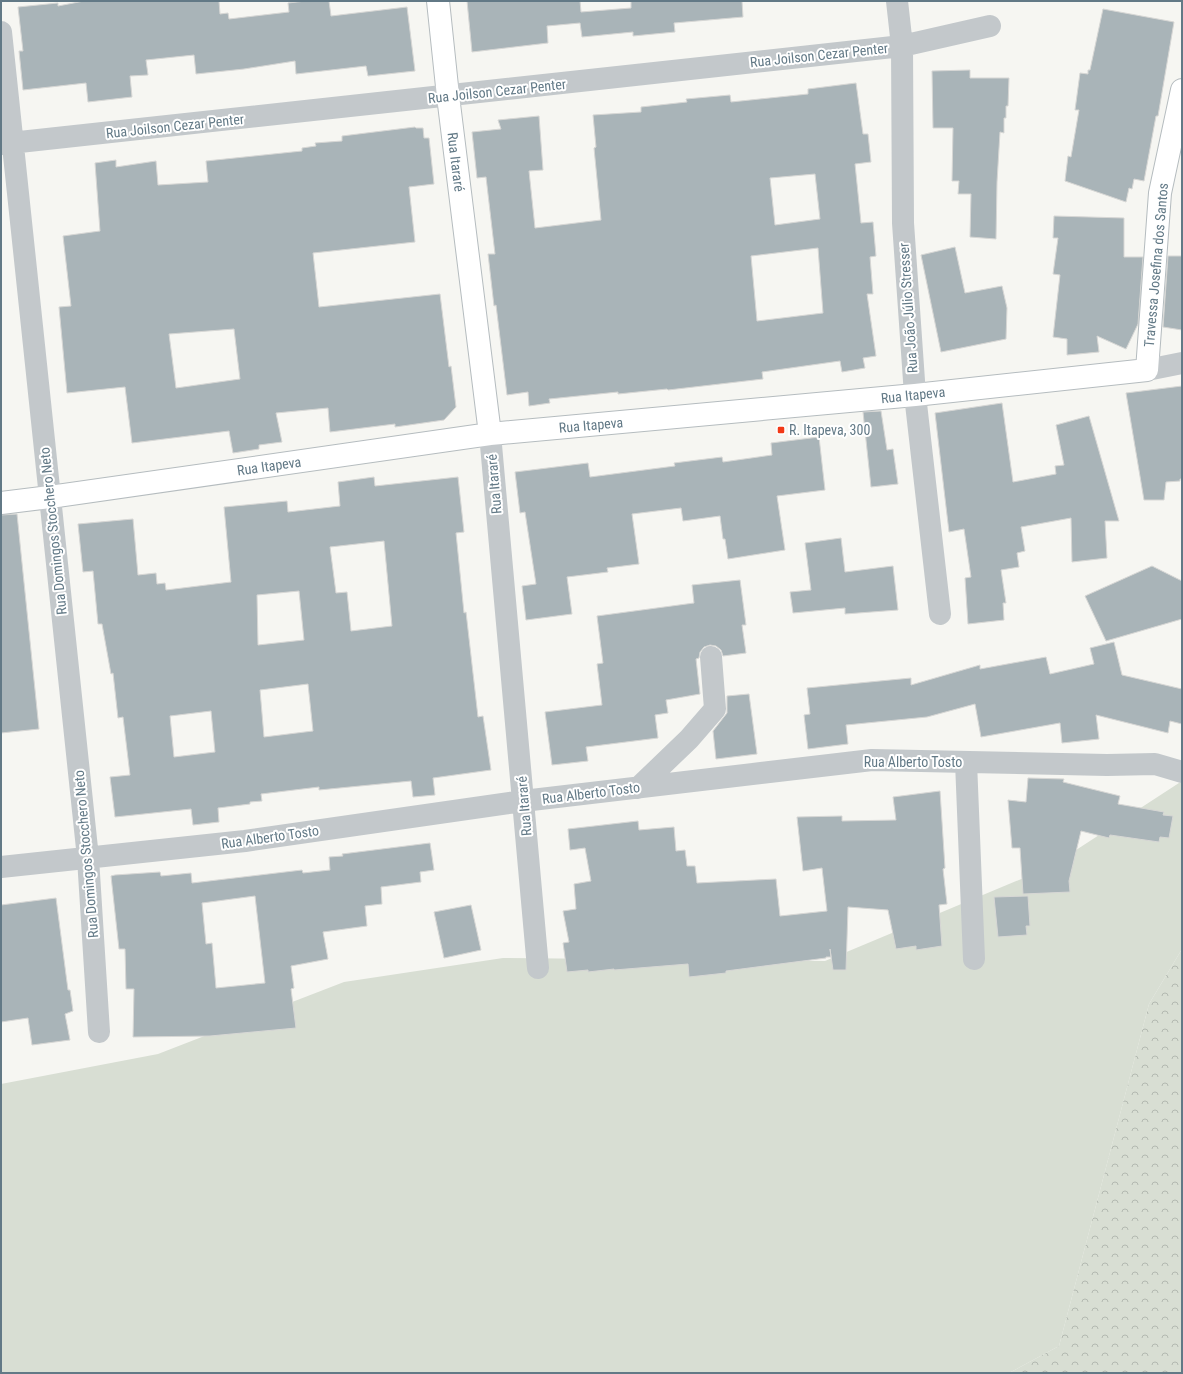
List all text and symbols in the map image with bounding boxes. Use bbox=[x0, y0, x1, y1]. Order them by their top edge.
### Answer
street label: Rua Joilson Cezar Penter bbox=[749, 40, 889, 70]
street label: Rua Joilson Cezar Penter bbox=[427, 76, 567, 106]
street label: Rua Joilson Cezar Penter bbox=[105, 111, 245, 141]
street label: Rua Itararé bbox=[444, 131, 468, 193]
street label: Travessa Josefina dos Santos bbox=[1141, 182, 1171, 348]
street label: Rua João Júlio Stresser bbox=[895, 242, 921, 374]
street label: Rua Itapeva bbox=[880, 384, 946, 406]
street label: Rua Itapeva bbox=[558, 414, 624, 436]
place label: R. Itapeva, 300 bbox=[789, 422, 870, 438]
marker: R. Itapeva, 300 bbox=[776, 425, 786, 435]
street label: Rua Domingos Stocchero Neto bbox=[36, 446, 70, 616]
street label: Rua Itararé bbox=[483, 453, 505, 515]
street label: Rua Itapeva bbox=[236, 454, 302, 478]
street label: Rua Alberto Tosto bbox=[864, 754, 962, 770]
street label: Rua Domingos Stocchero Neto bbox=[71, 769, 101, 939]
street label: Rua Itararé bbox=[513, 775, 535, 837]
street label: Rua Alberto Tosto bbox=[541, 779, 641, 807]
street label: Rua Alberto Tosto bbox=[220, 822, 320, 852]

